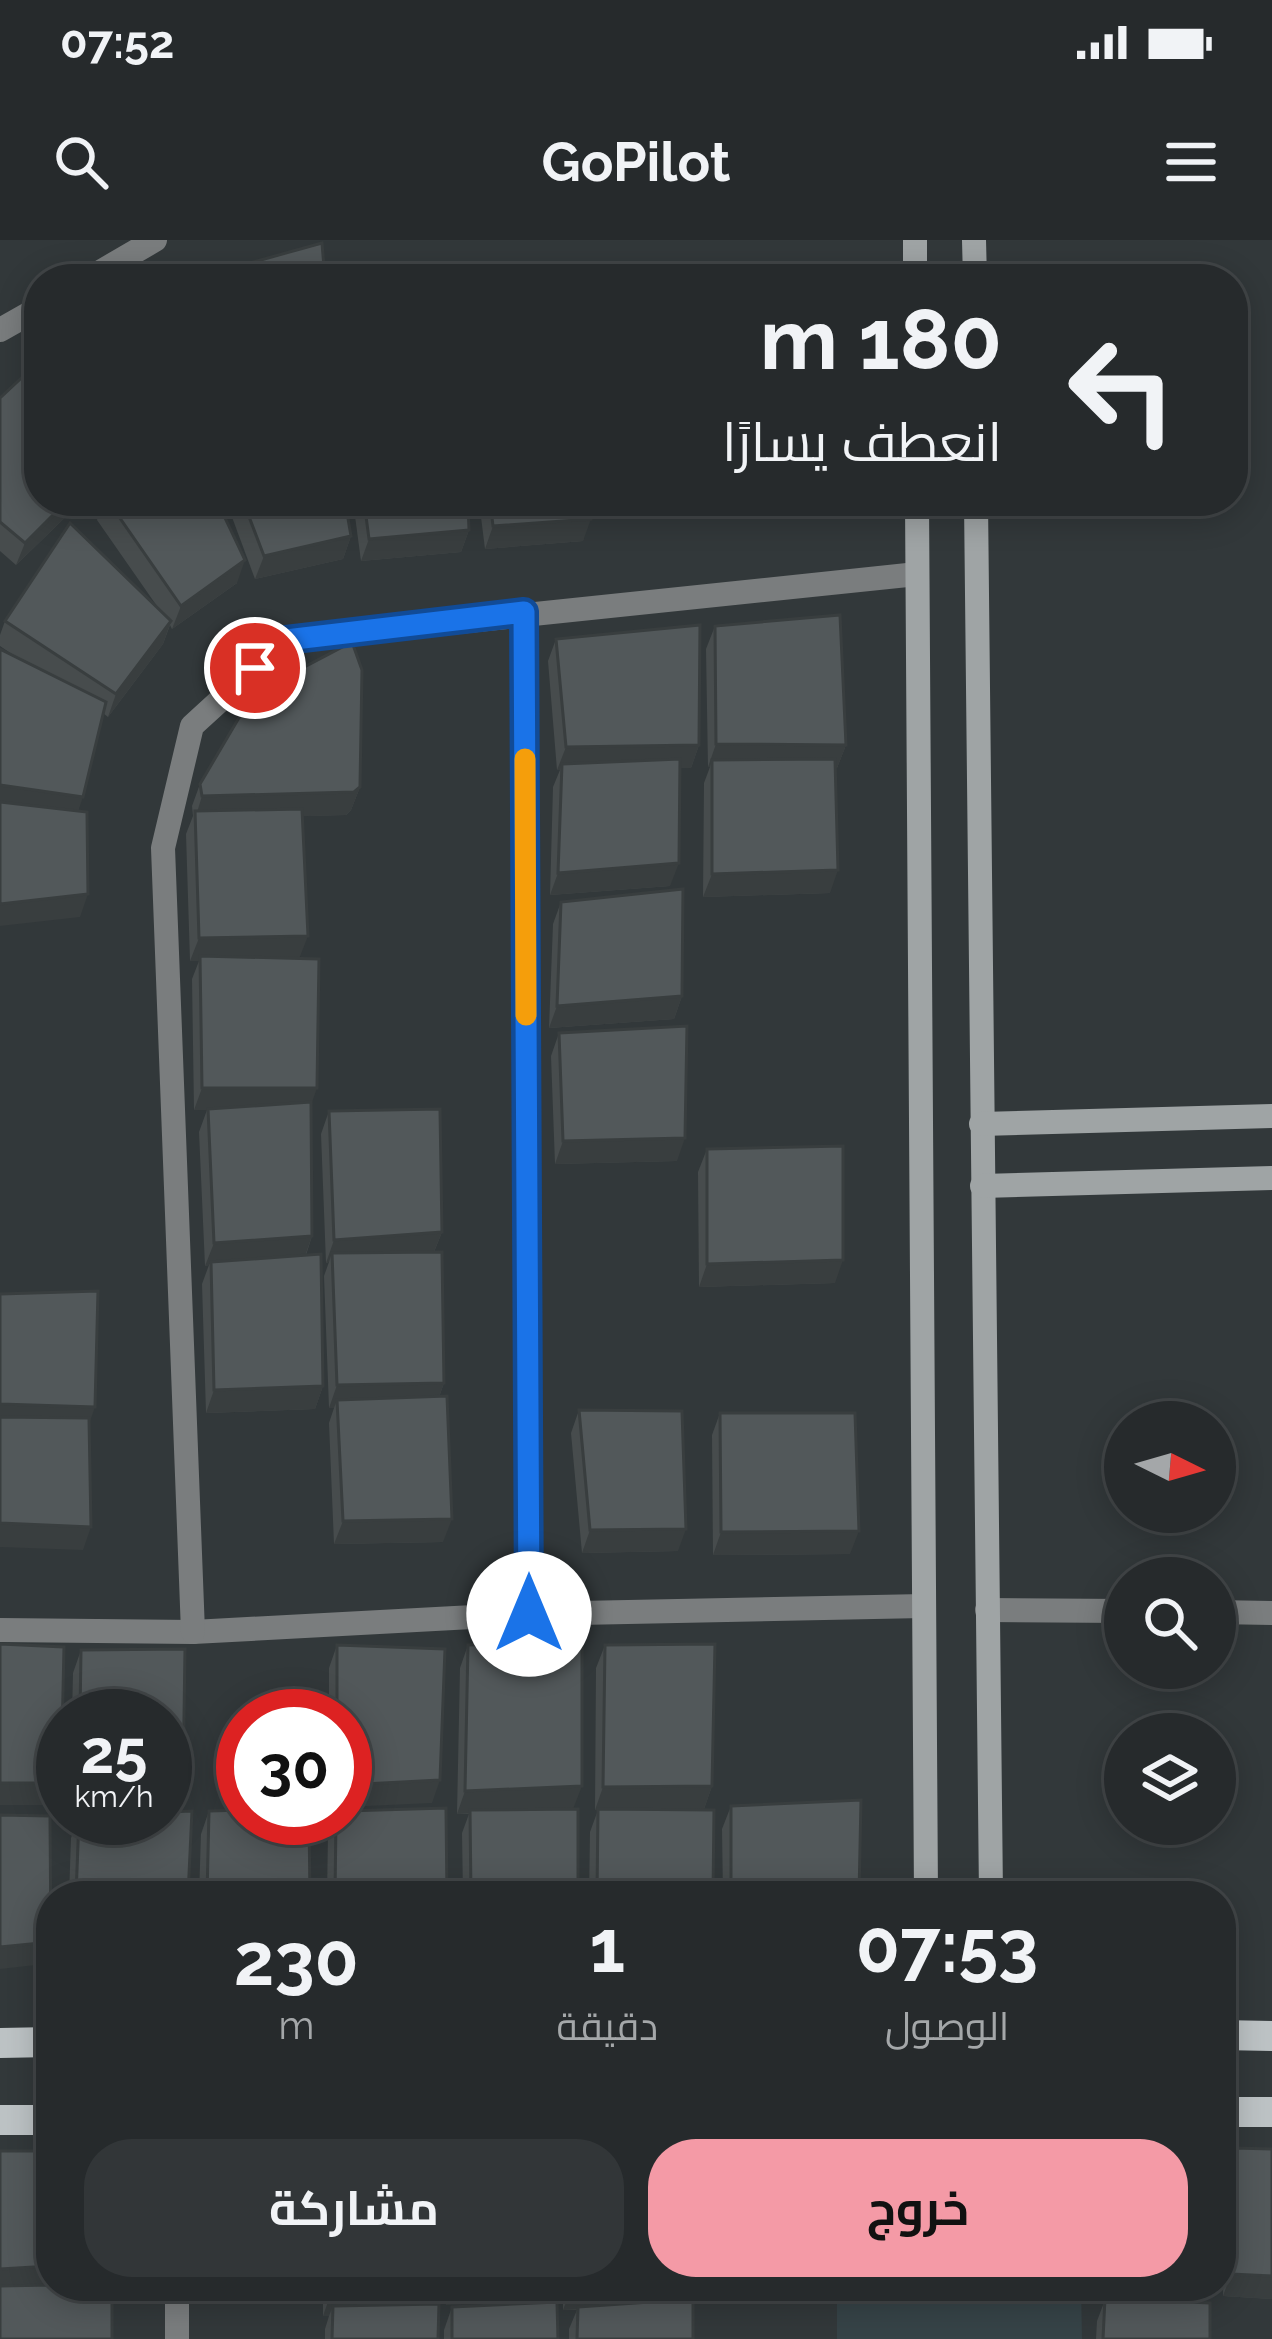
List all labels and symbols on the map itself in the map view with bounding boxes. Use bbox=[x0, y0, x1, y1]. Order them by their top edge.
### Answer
pin bbox=[204, 617, 306, 719]
north arrow bbox=[1104, 1401, 1236, 1533]
position arrow bbox=[466, 1551, 592, 1677]
speed limit sign: 30 bbox=[216, 1689, 372, 1845]

